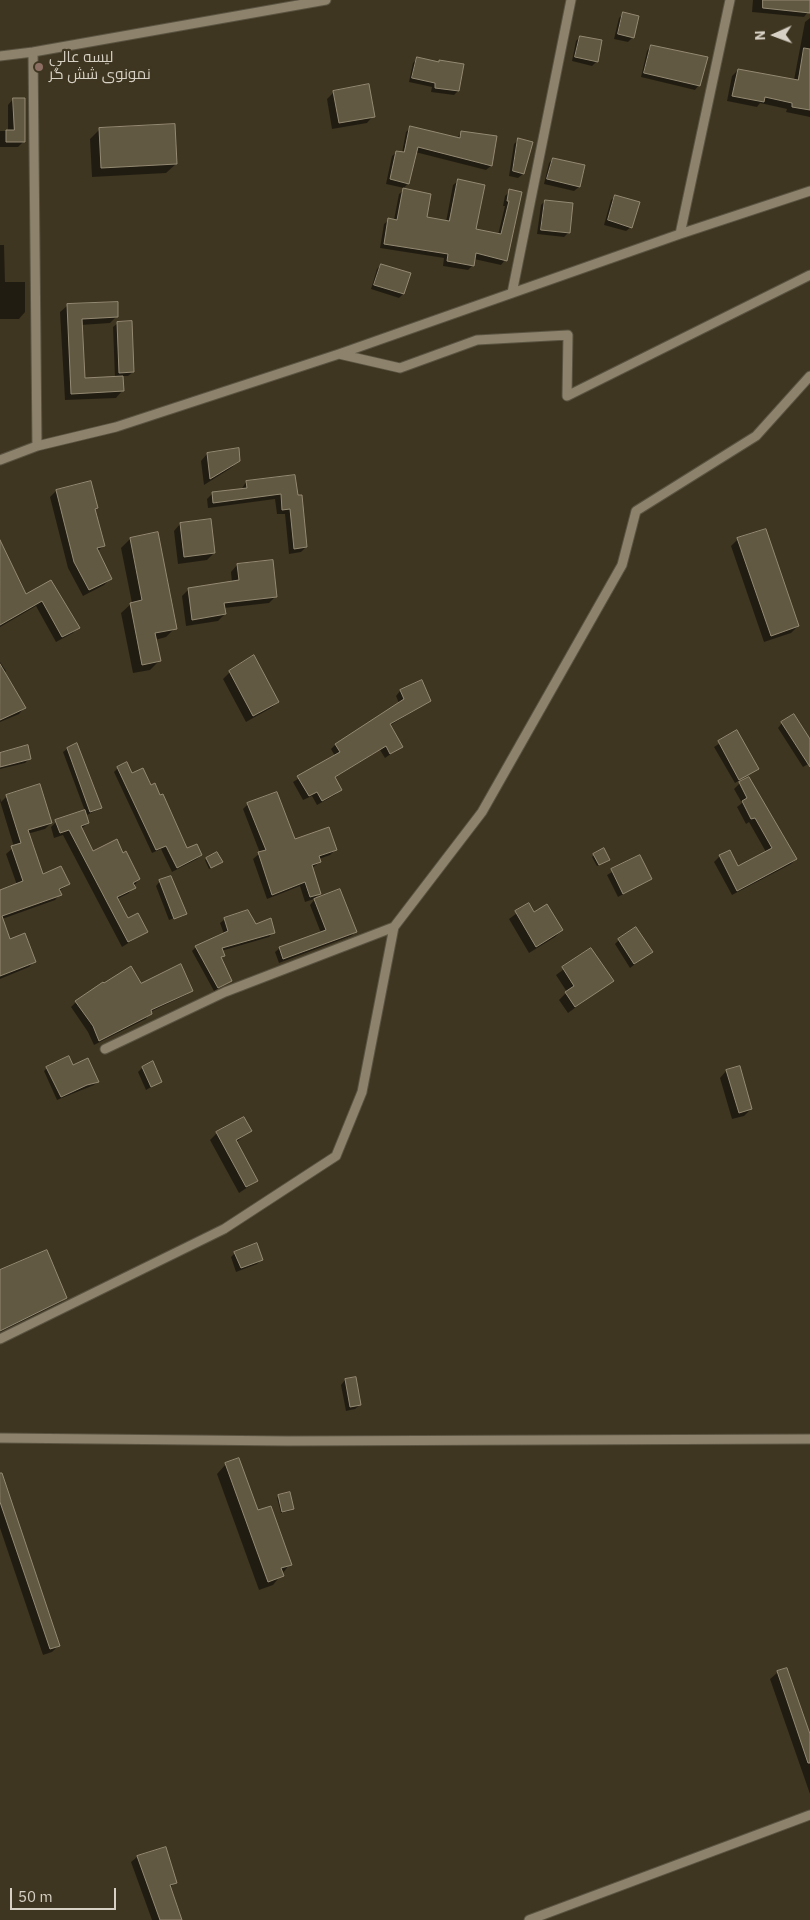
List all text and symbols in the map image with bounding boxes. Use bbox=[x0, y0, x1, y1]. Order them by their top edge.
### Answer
north arrow bbox=[750, 10, 800, 60]
text: N bbox=[751, 30, 769, 41]
place label: لیسه عالی نمونوی شش گر bbox=[49, 49, 151, 84]
marker: لیسه عالی نمونوی شش گر bbox=[33, 61, 45, 73]
scale bar bbox=[12, 1878, 119, 1910]
text: 50 m bbox=[18, 1887, 53, 1906]

